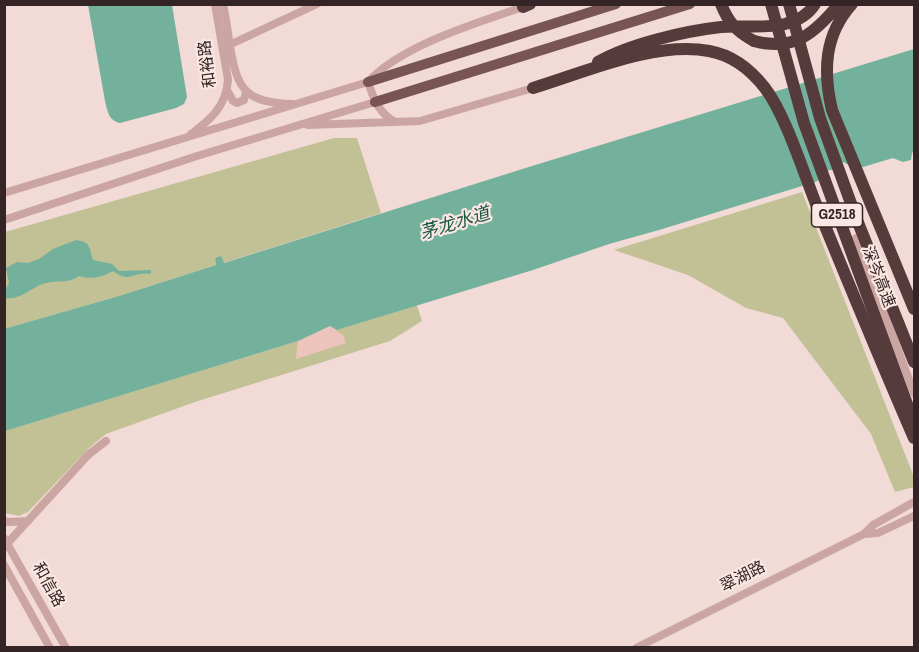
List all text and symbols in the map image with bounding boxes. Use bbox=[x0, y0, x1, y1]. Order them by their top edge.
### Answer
street label: 和裕路 bbox=[196, 39, 220, 89]
water label: 茅龙水道 bbox=[417, 203, 493, 245]
road number: G2518 bbox=[812, 203, 862, 227]
street label: 深岑高速 bbox=[858, 244, 898, 310]
street label: 翠湖路 bbox=[717, 558, 769, 596]
street label: 和信路 bbox=[28, 559, 68, 611]

